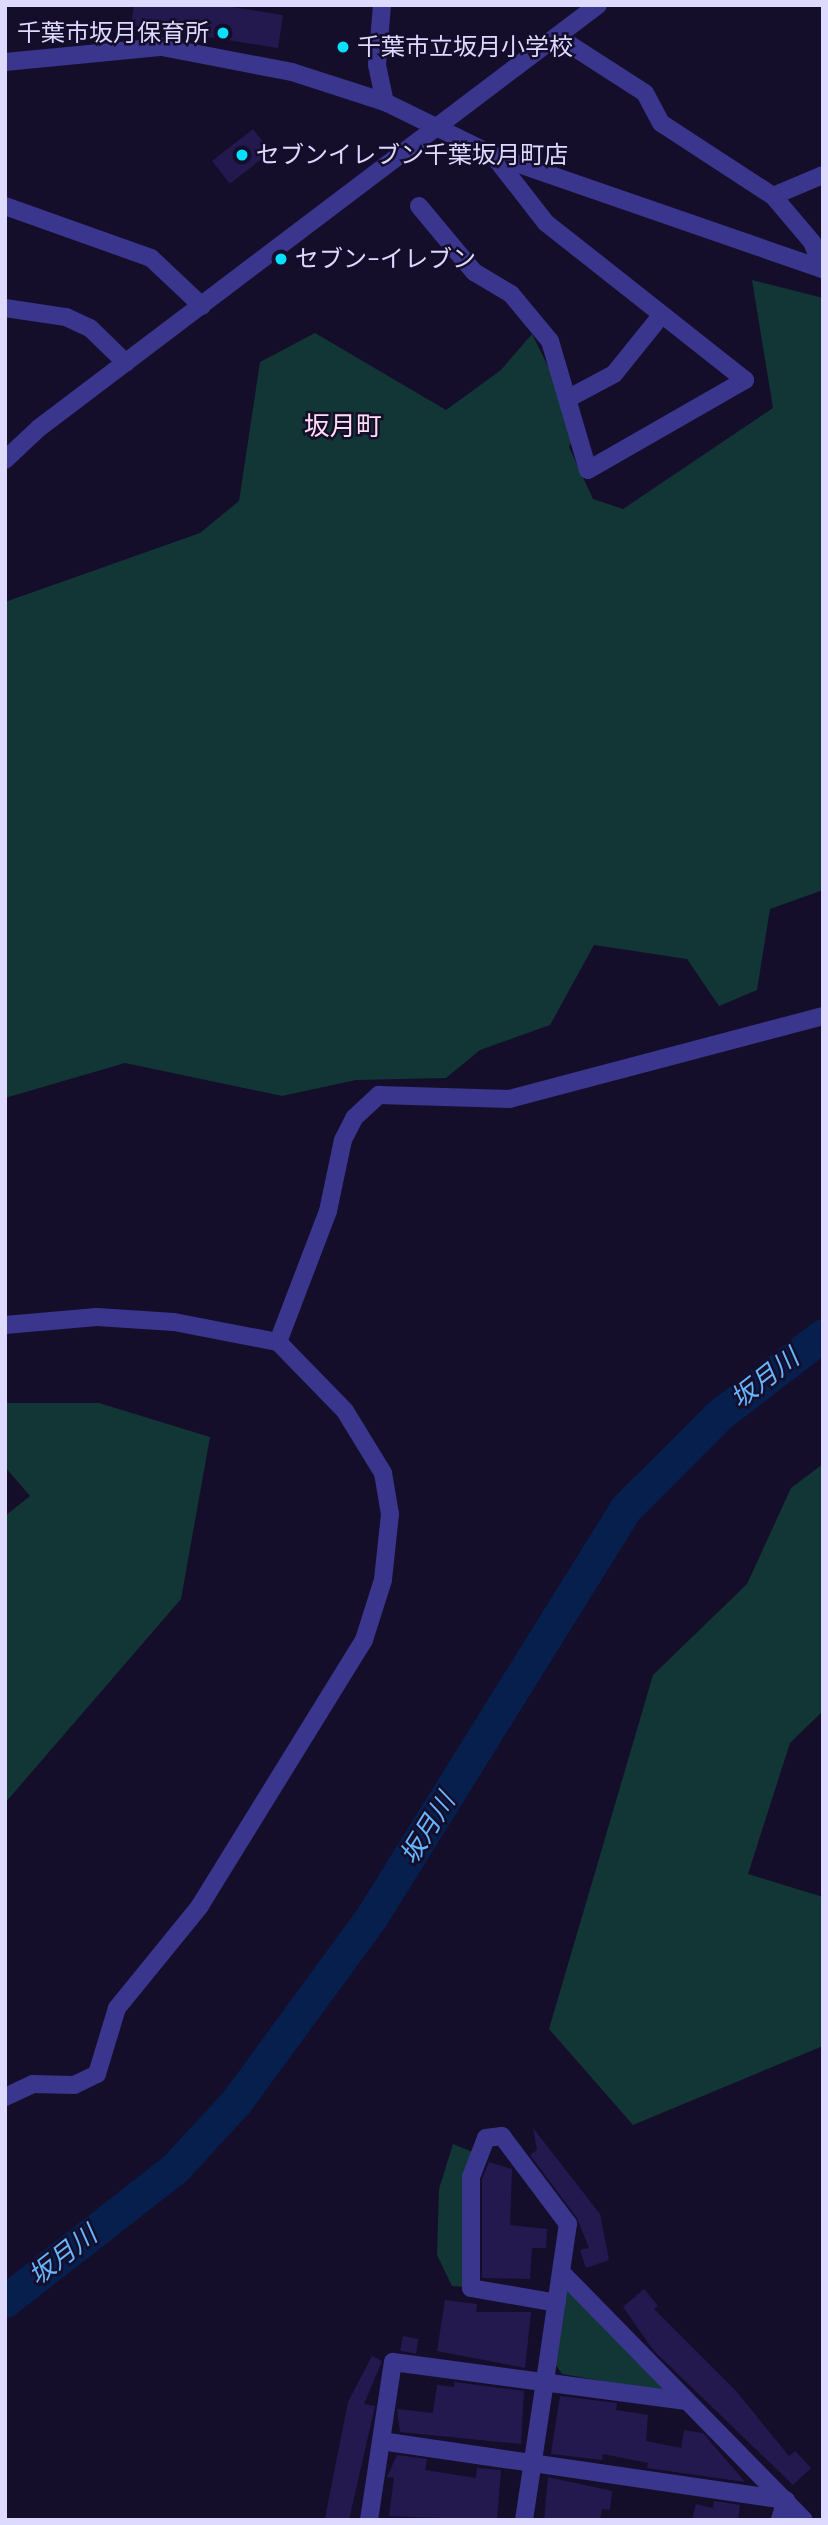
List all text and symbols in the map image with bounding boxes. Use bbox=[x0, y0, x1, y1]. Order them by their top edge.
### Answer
place label: 千葉市坂月保育所 bbox=[17, 19, 209, 47]
marker: 千葉市坂月保育所 bbox=[215, 25, 231, 41]
place label: 千葉市立坂月小学校 bbox=[357, 33, 573, 61]
marker: 千葉市立坂月小学校 bbox=[335, 39, 351, 55]
place label: セブンイレブン千葉坂月町店 bbox=[256, 141, 568, 169]
marker: セブンイレブン千葉坂月町店 bbox=[234, 147, 250, 163]
place label: セブン-イレブン bbox=[295, 245, 476, 273]
marker: セブン-イレブン bbox=[273, 251, 289, 267]
district label: 坂月町 bbox=[304, 411, 382, 443]
water label: 坂月川 bbox=[725, 1343, 805, 1415]
water label: 坂月川 bbox=[394, 1788, 462, 1870]
water label: 坂月川 bbox=[23, 2220, 103, 2292]

